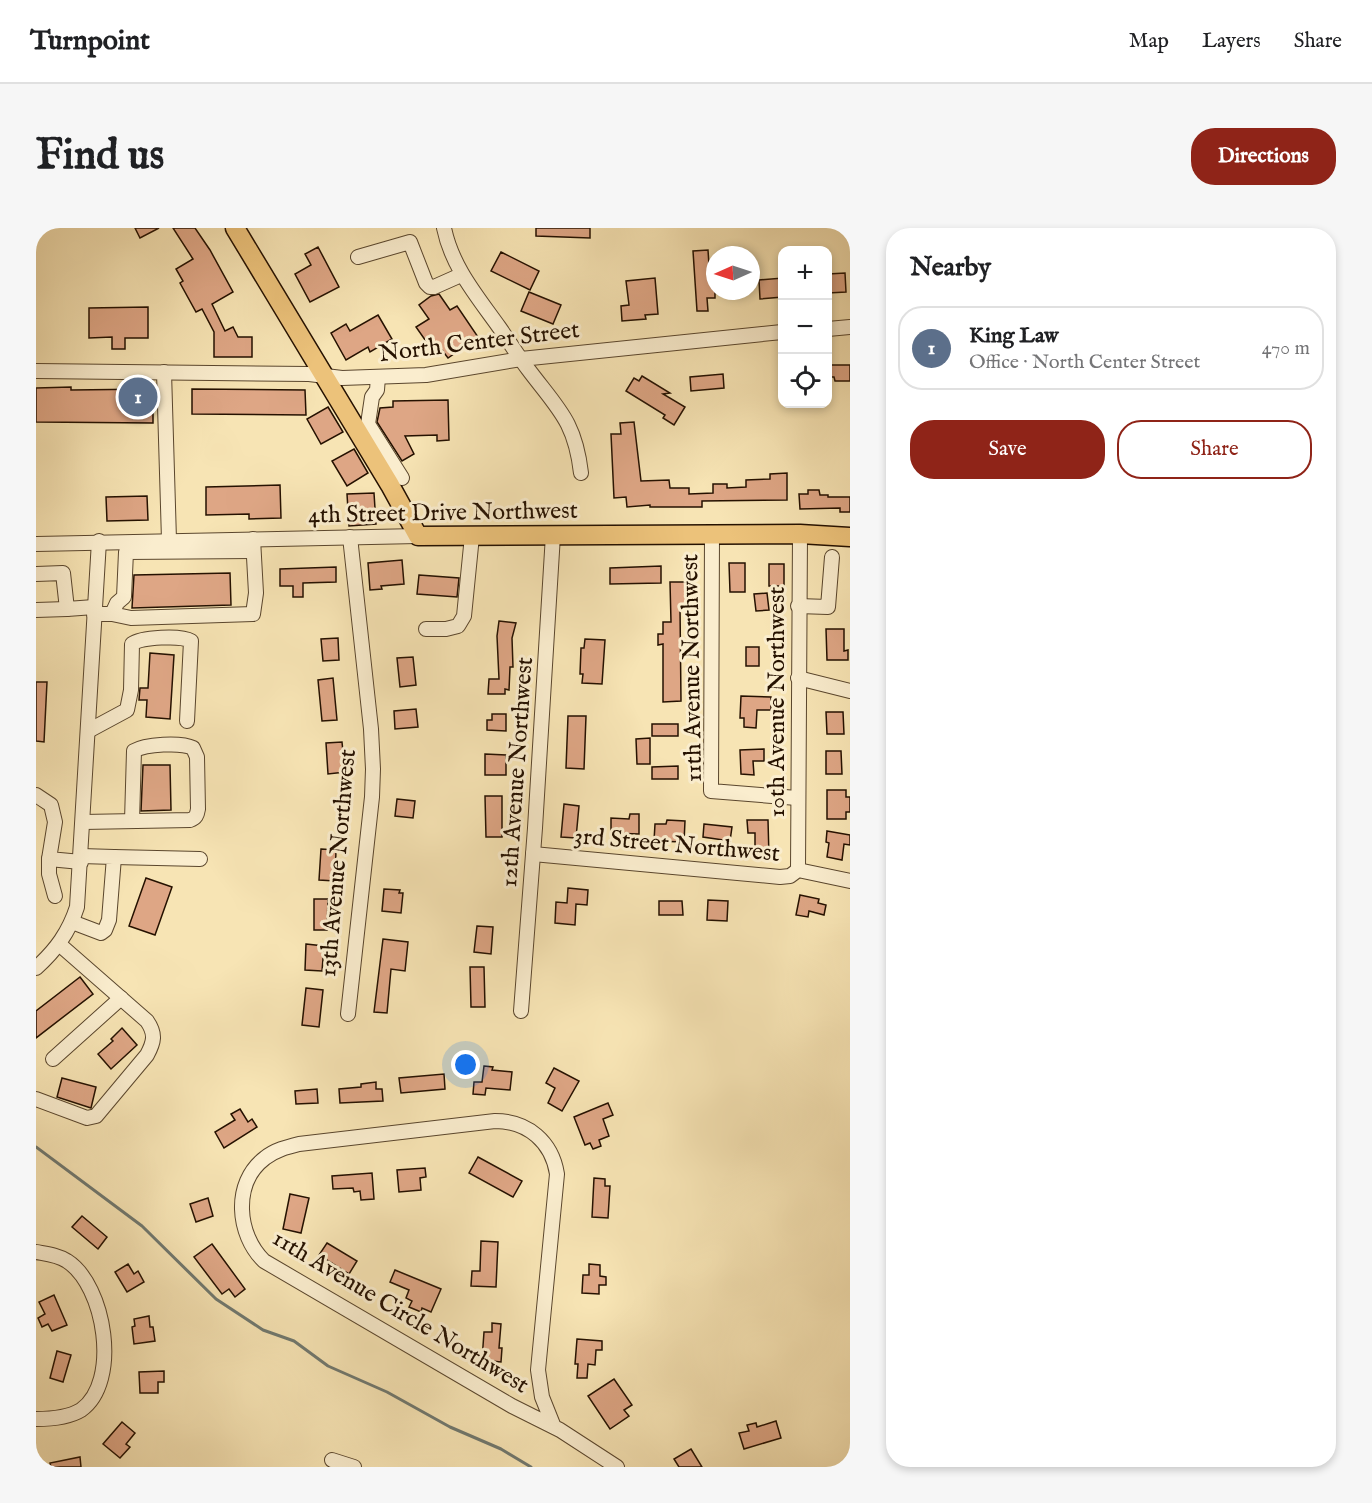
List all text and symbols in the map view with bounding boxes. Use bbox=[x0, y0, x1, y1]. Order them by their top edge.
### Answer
text: Turnpoint bbox=[30, 24, 150, 59]
text: Map bbox=[1129, 28, 1169, 55]
text: Layers bbox=[1202, 28, 1261, 55]
text: Share bbox=[1294, 28, 1342, 55]
button: Directions bbox=[1191, 128, 1336, 185]
text: Find us bbox=[36, 130, 164, 183]
north arrow bbox=[706, 246, 760, 300]
map controls bbox=[778, 246, 832, 408]
button: + bbox=[778, 246, 832, 300]
text: Nearby bbox=[910, 251, 991, 284]
button: − bbox=[778, 300, 832, 354]
street label: North Center Street bbox=[377, 315, 581, 370]
text: King Law bbox=[969, 322, 1059, 350]
text: 1 bbox=[928, 336, 935, 361]
text: 470 m bbox=[1262, 336, 1310, 361]
text: Office · North Center Street bbox=[969, 350, 1200, 375]
button: locate bbox=[778, 354, 832, 408]
pin: 1 bbox=[118, 374, 158, 420]
button: Save bbox=[910, 420, 1105, 479]
button: Share bbox=[1117, 420, 1312, 479]
street label: 4th Street Drive Northwest bbox=[308, 496, 578, 531]
street label: 11th Avenue Northwest bbox=[675, 553, 710, 782]
street label: 10th Avenue Northwest bbox=[762, 586, 793, 818]
street label: 12th Avenue Northwest bbox=[494, 656, 541, 888]
street label: 13th Avenue Northwest bbox=[313, 748, 364, 978]
street label: 3rd Street Northwest bbox=[573, 821, 781, 870]
your location bbox=[451, 1050, 480, 1079]
street label: 11th Avenue Circle Northwest bbox=[266, 1223, 534, 1401]

